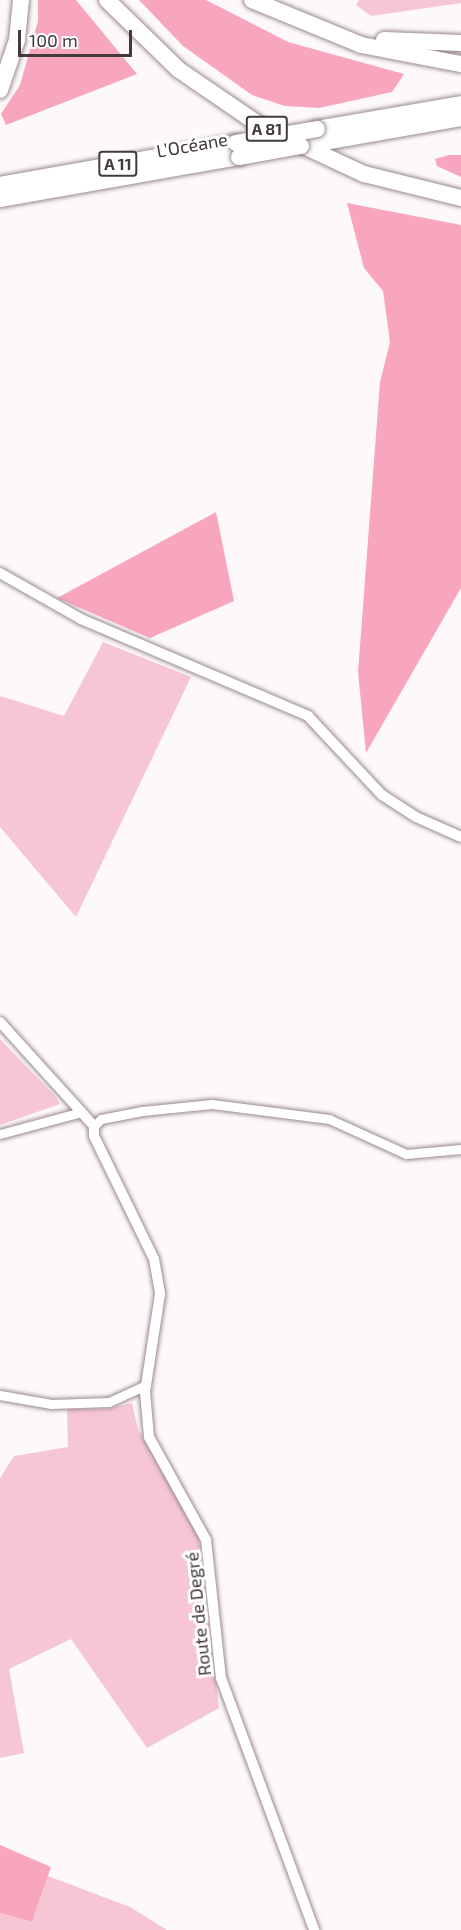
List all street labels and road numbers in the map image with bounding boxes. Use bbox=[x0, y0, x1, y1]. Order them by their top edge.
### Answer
road number: A 81 bbox=[244, 116, 290, 142]
street label: L’Océane bbox=[155, 128, 229, 162]
road number: A 11 bbox=[97, 151, 139, 177]
street label: Route de Degré bbox=[181, 1551, 215, 1677]

